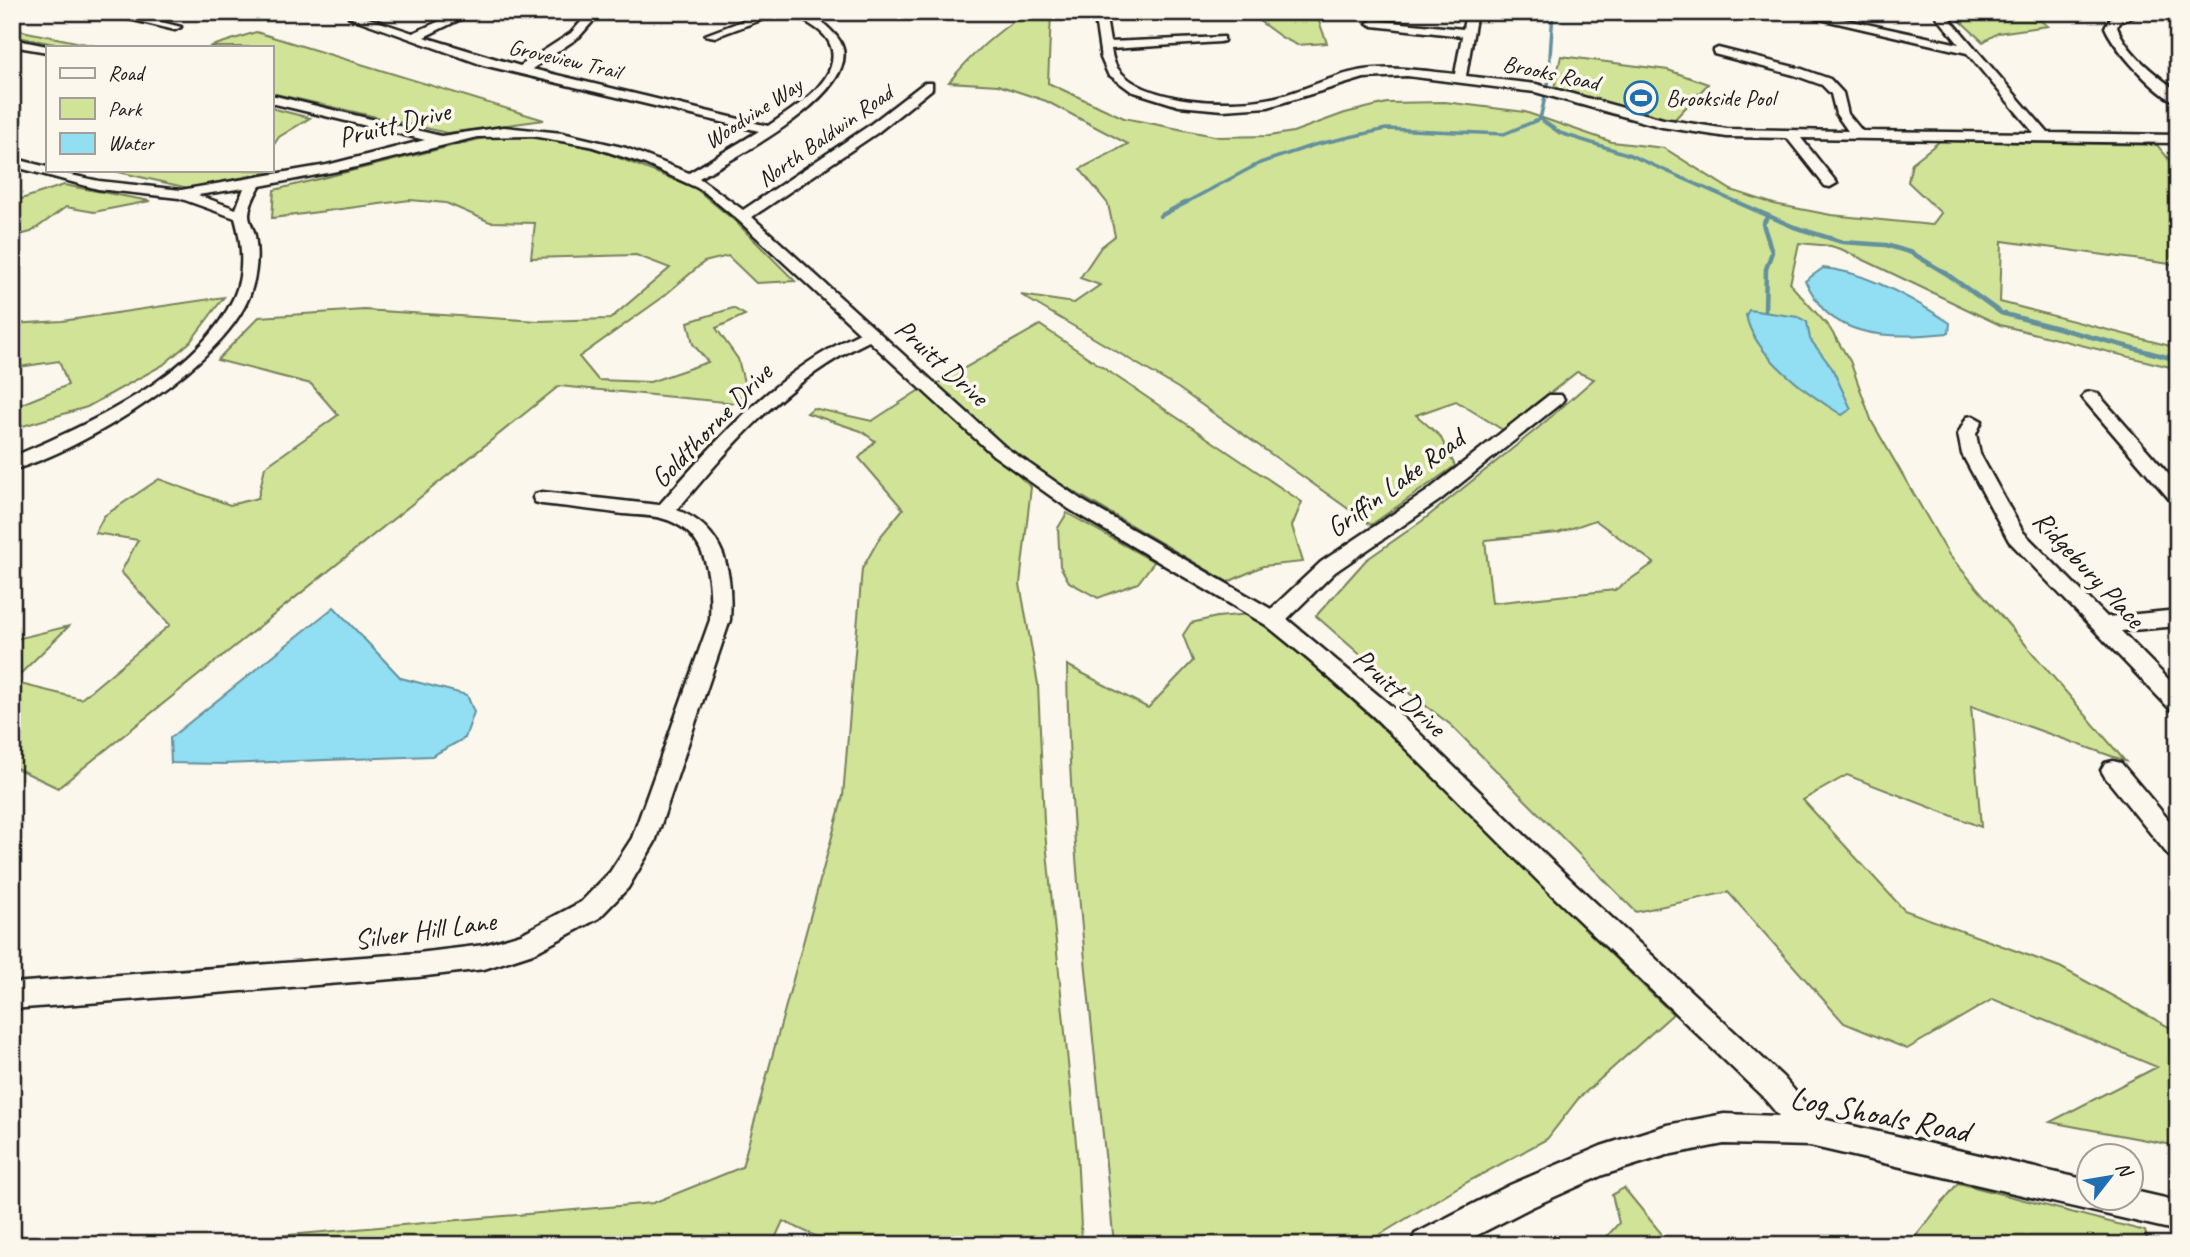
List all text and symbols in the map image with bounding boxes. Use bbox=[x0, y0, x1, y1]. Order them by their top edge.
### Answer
street label: Groveview Trail bbox=[506, 32, 628, 87]
legend bbox=[46, 46, 273, 172]
street label: Brooks Road bbox=[1500, 49, 1606, 98]
text: Road bbox=[108, 60, 147, 86]
street label: Woodvine Way bbox=[699, 70, 809, 155]
street label: North Baldwin Road bbox=[752, 76, 901, 193]
sports icon: Brookside Pool bbox=[1622, 79, 1660, 117]
place label: Brookside Pool bbox=[1666, 84, 1779, 113]
street label: Pruitt Drive bbox=[334, 93, 455, 155]
text: Park bbox=[108, 96, 143, 122]
text: Water bbox=[108, 130, 155, 156]
street label: Pruitt Drive bbox=[888, 311, 998, 414]
street label: Goldthorne Drive bbox=[643, 354, 781, 495]
street label: Griffin Lake Road bbox=[1319, 419, 1474, 545]
street label: Ridgebury Place bbox=[2026, 503, 2154, 637]
street label: Pruitt Drive bbox=[1346, 640, 1455, 745]
street label: Silver Hill Lane bbox=[352, 902, 500, 957]
street label: Log Shoals Road bbox=[1787, 1076, 1978, 1153]
north arrow bbox=[2074, 1142, 2144, 1212]
text: N bbox=[2110, 1158, 2139, 1183]

